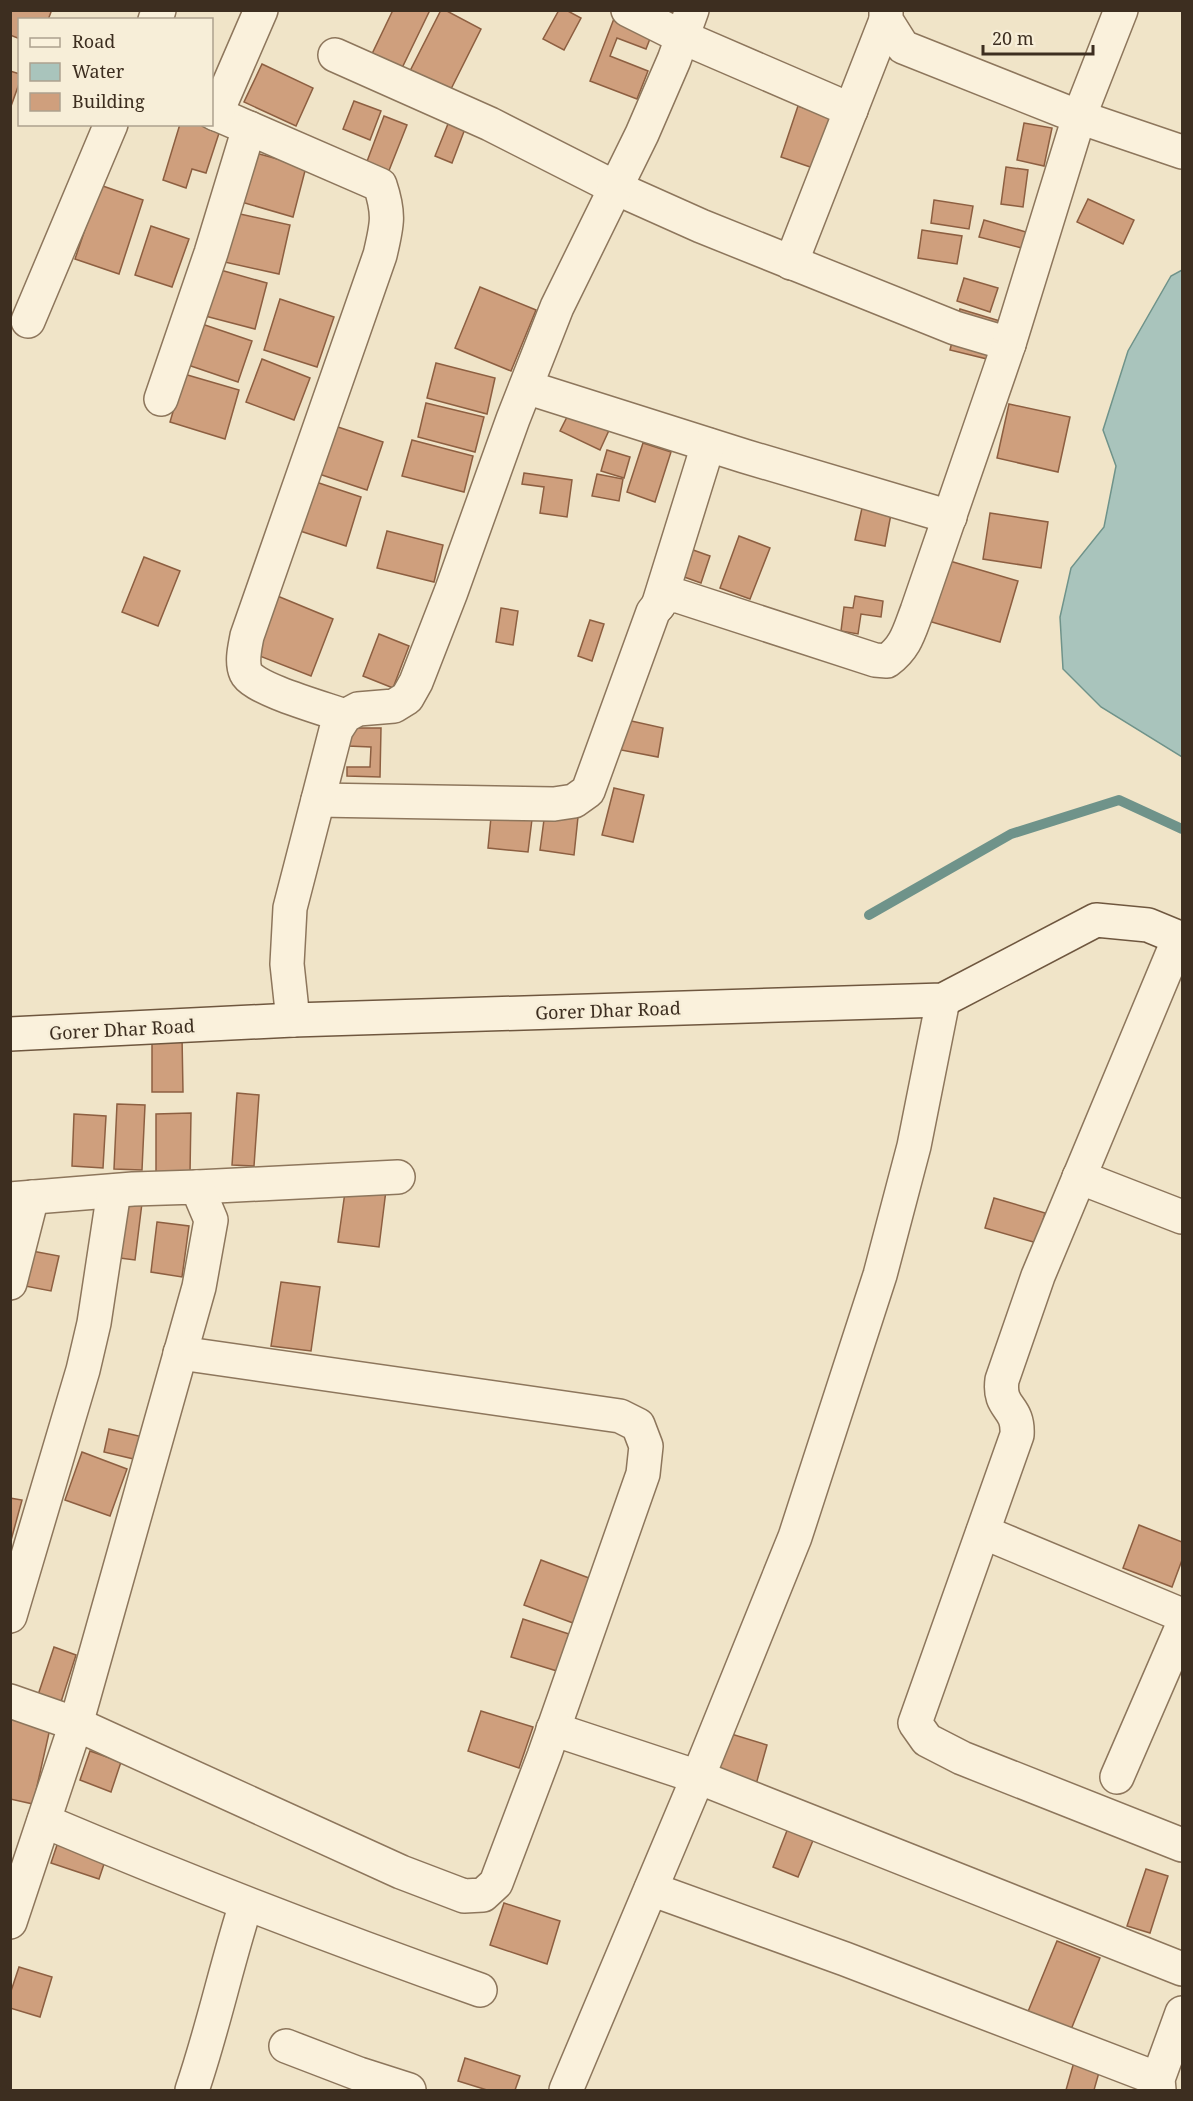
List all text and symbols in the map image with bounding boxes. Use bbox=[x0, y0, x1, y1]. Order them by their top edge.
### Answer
legend bbox=[18, 18, 213, 126]
scale bar bbox=[983, 18, 1092, 56]
text: 20 m bbox=[992, 26, 1034, 50]
text: Road bbox=[72, 29, 115, 53]
text: Water bbox=[72, 59, 125, 83]
text: Building bbox=[72, 89, 145, 113]
street label: Gorer Dhar Road bbox=[535, 995, 681, 1025]
street label: Gorer Dhar Road bbox=[49, 1013, 195, 1045]

